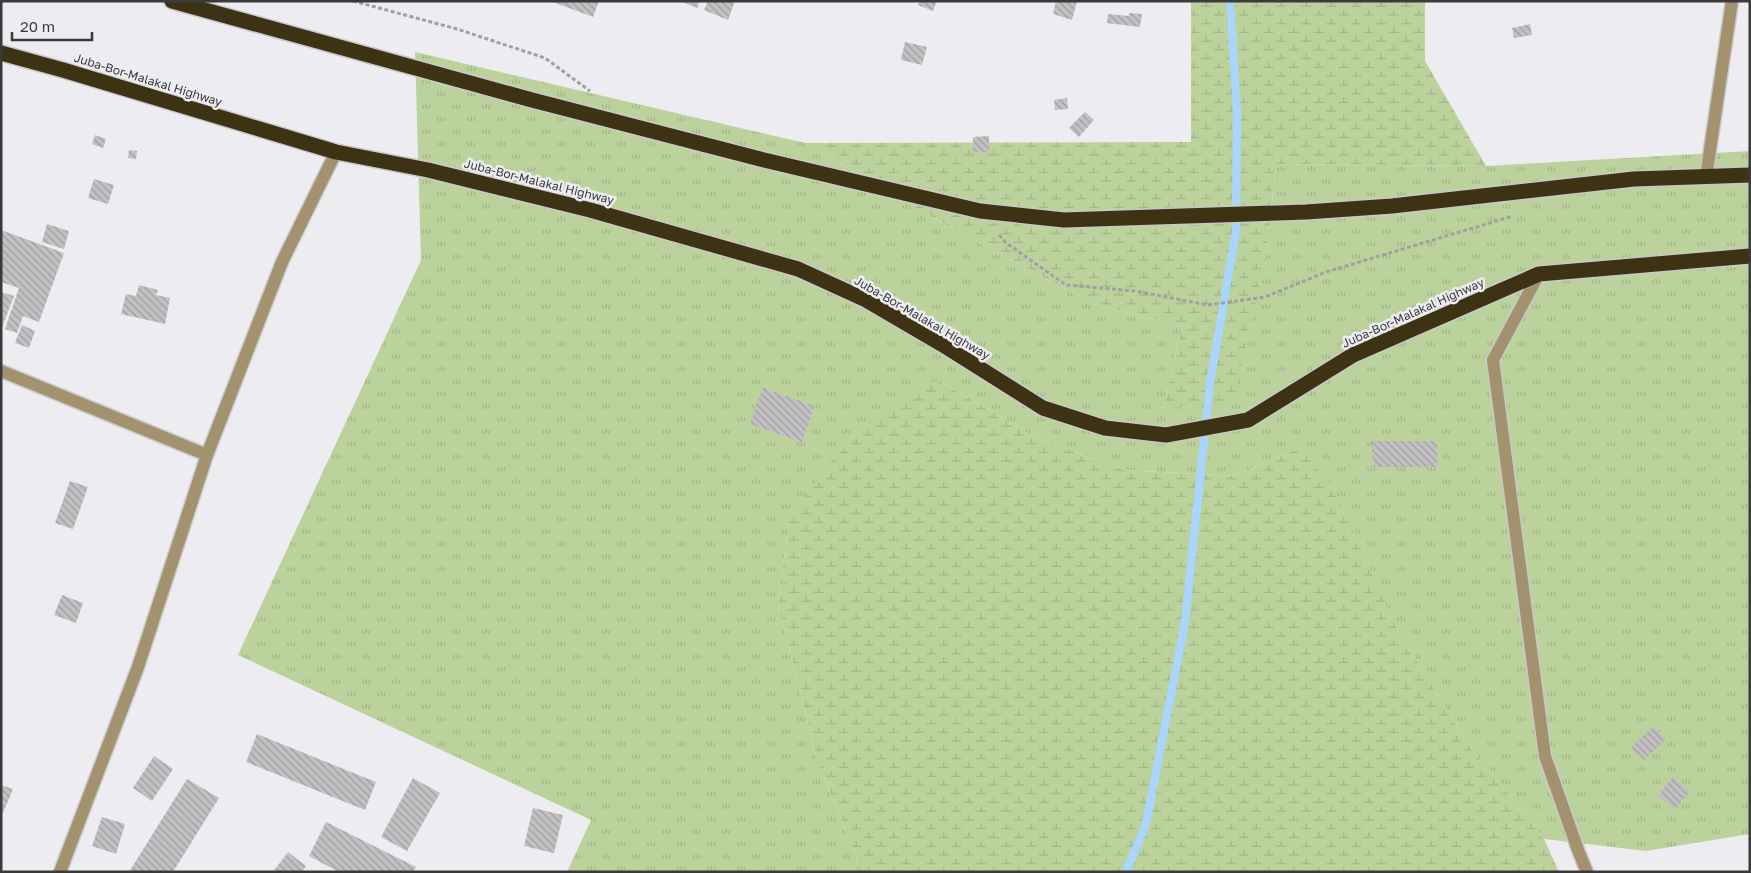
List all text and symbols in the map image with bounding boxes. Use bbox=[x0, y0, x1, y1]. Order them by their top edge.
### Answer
scale bar bbox=[12, 10, 92, 42]
text: 20 m bbox=[20, 17, 55, 35]
street label: Juba-Bor-Malakal Highway bbox=[72, 50, 224, 109]
street label: Juba-Bor-Malakal Highway bbox=[463, 156, 616, 208]
street label: Juba-Bor-Malakal Highway bbox=[852, 273, 993, 363]
street label: Juba-Bor-Malakal Highway bbox=[1339, 274, 1486, 351]

